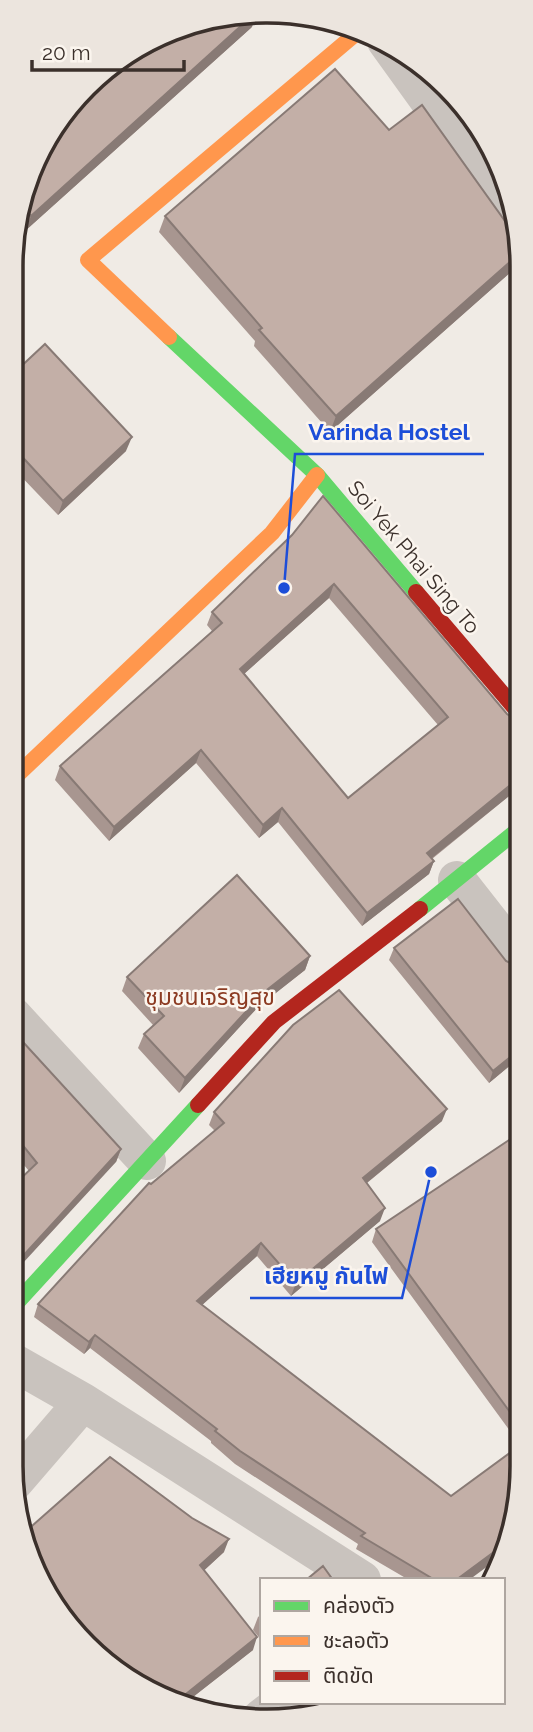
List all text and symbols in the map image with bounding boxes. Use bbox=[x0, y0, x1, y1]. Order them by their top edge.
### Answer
scale bar bbox=[32, 28, 184, 72]
text: 20 m bbox=[42, 40, 90, 65]
callout: Varinda Hostel bbox=[295, 410, 484, 454]
text: Varinda Hostel bbox=[308, 418, 470, 445]
street label: Soi Yek Phai Sing To bbox=[343, 475, 485, 639]
district label: ชุมชนเจริญสุข bbox=[145, 983, 275, 1011]
callout: เฮียหมู กันไฟ bbox=[250, 1254, 402, 1298]
text: เฮียหมู กันไฟ bbox=[264, 1262, 388, 1290]
legend bbox=[260, 1578, 505, 1704]
text: คล่องตัว bbox=[323, 1593, 395, 1618]
text: ชะลอตัว bbox=[323, 1628, 389, 1653]
text: ติดขัด bbox=[323, 1663, 374, 1688]

